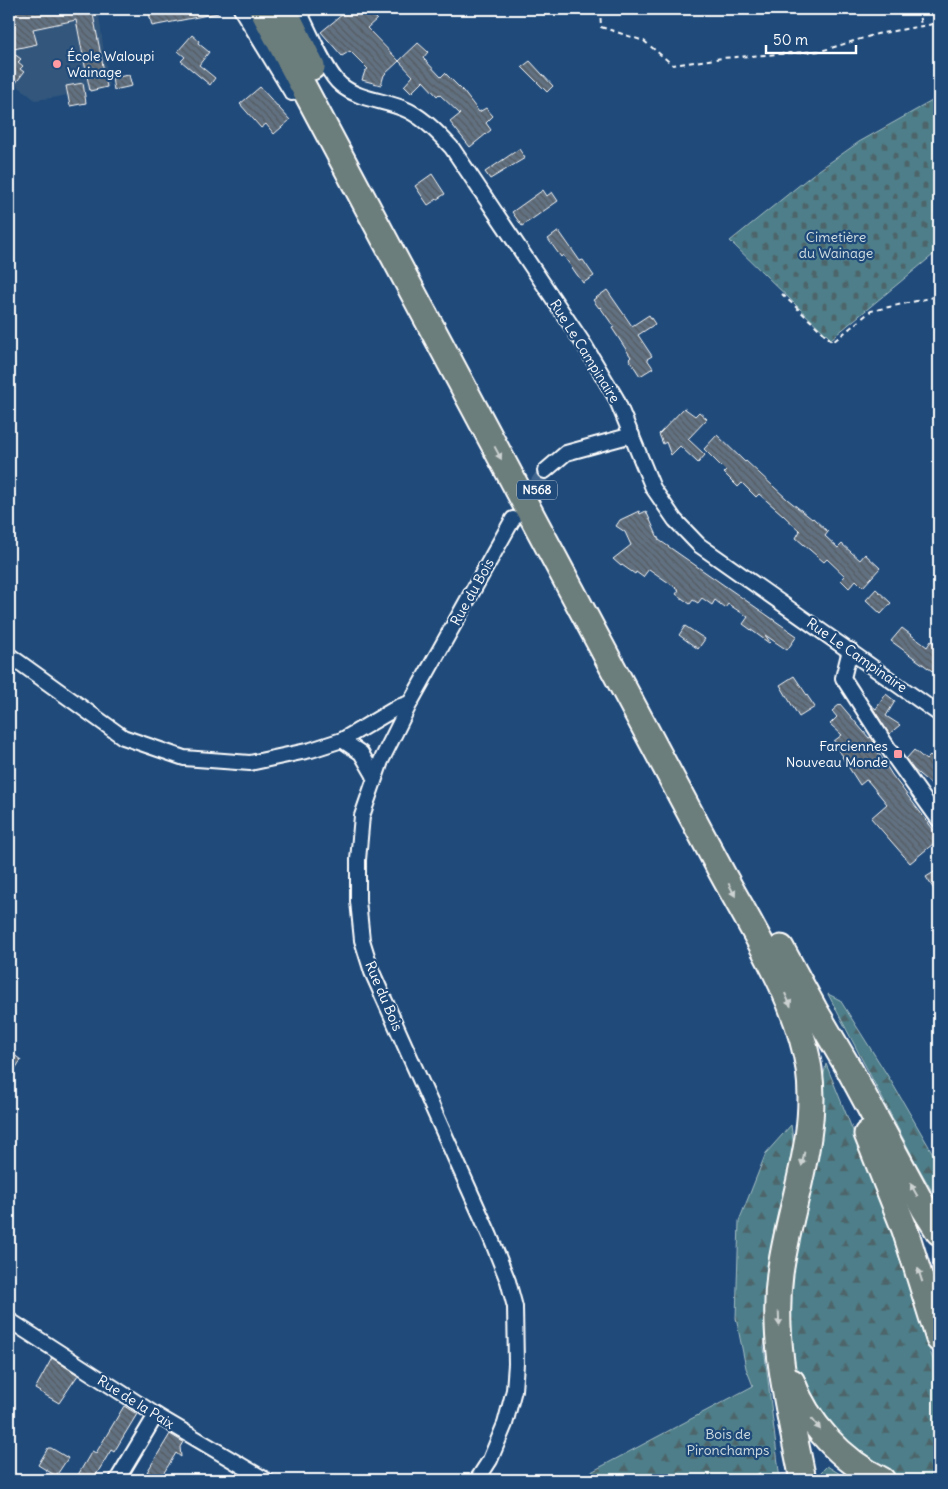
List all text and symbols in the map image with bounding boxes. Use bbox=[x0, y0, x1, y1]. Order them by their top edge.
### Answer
scale bar bbox=[766, 22, 856, 54]
text: 50 m bbox=[773, 30, 808, 49]
place label: École Waloupi Wainage bbox=[67, 47, 154, 81]
marker: École Waloupi Wainage bbox=[51, 58, 63, 70]
park label: Cimetière du Wainage bbox=[799, 228, 873, 262]
street label: Rue Le Campinaire bbox=[546, 296, 624, 406]
one-way arrow bbox=[494, 447, 503, 460]
road number: N568 bbox=[517, 480, 557, 500]
street label: Rue du Bois bbox=[446, 555, 498, 629]
street label: Rue Le Campinaire bbox=[803, 614, 911, 696]
place label: Farciennes Nouveau Monde bbox=[786, 737, 888, 771]
marker: Farciennes Nouveau Monde bbox=[892, 748, 904, 760]
one-way arrow bbox=[728, 883, 736, 897]
street label: Rue du Bois bbox=[361, 958, 407, 1034]
one-way arrow bbox=[784, 993, 792, 1007]
one-way arrow bbox=[799, 1151, 807, 1167]
one-way arrow bbox=[910, 1184, 919, 1197]
one-way arrow bbox=[916, 1268, 923, 1283]
one-way arrow bbox=[775, 1311, 783, 1327]
street label: Rue de la Paix bbox=[94, 1371, 178, 1433]
one-way arrow bbox=[810, 1417, 821, 1430]
park label: Bois de Pironchamps bbox=[687, 1425, 769, 1459]

